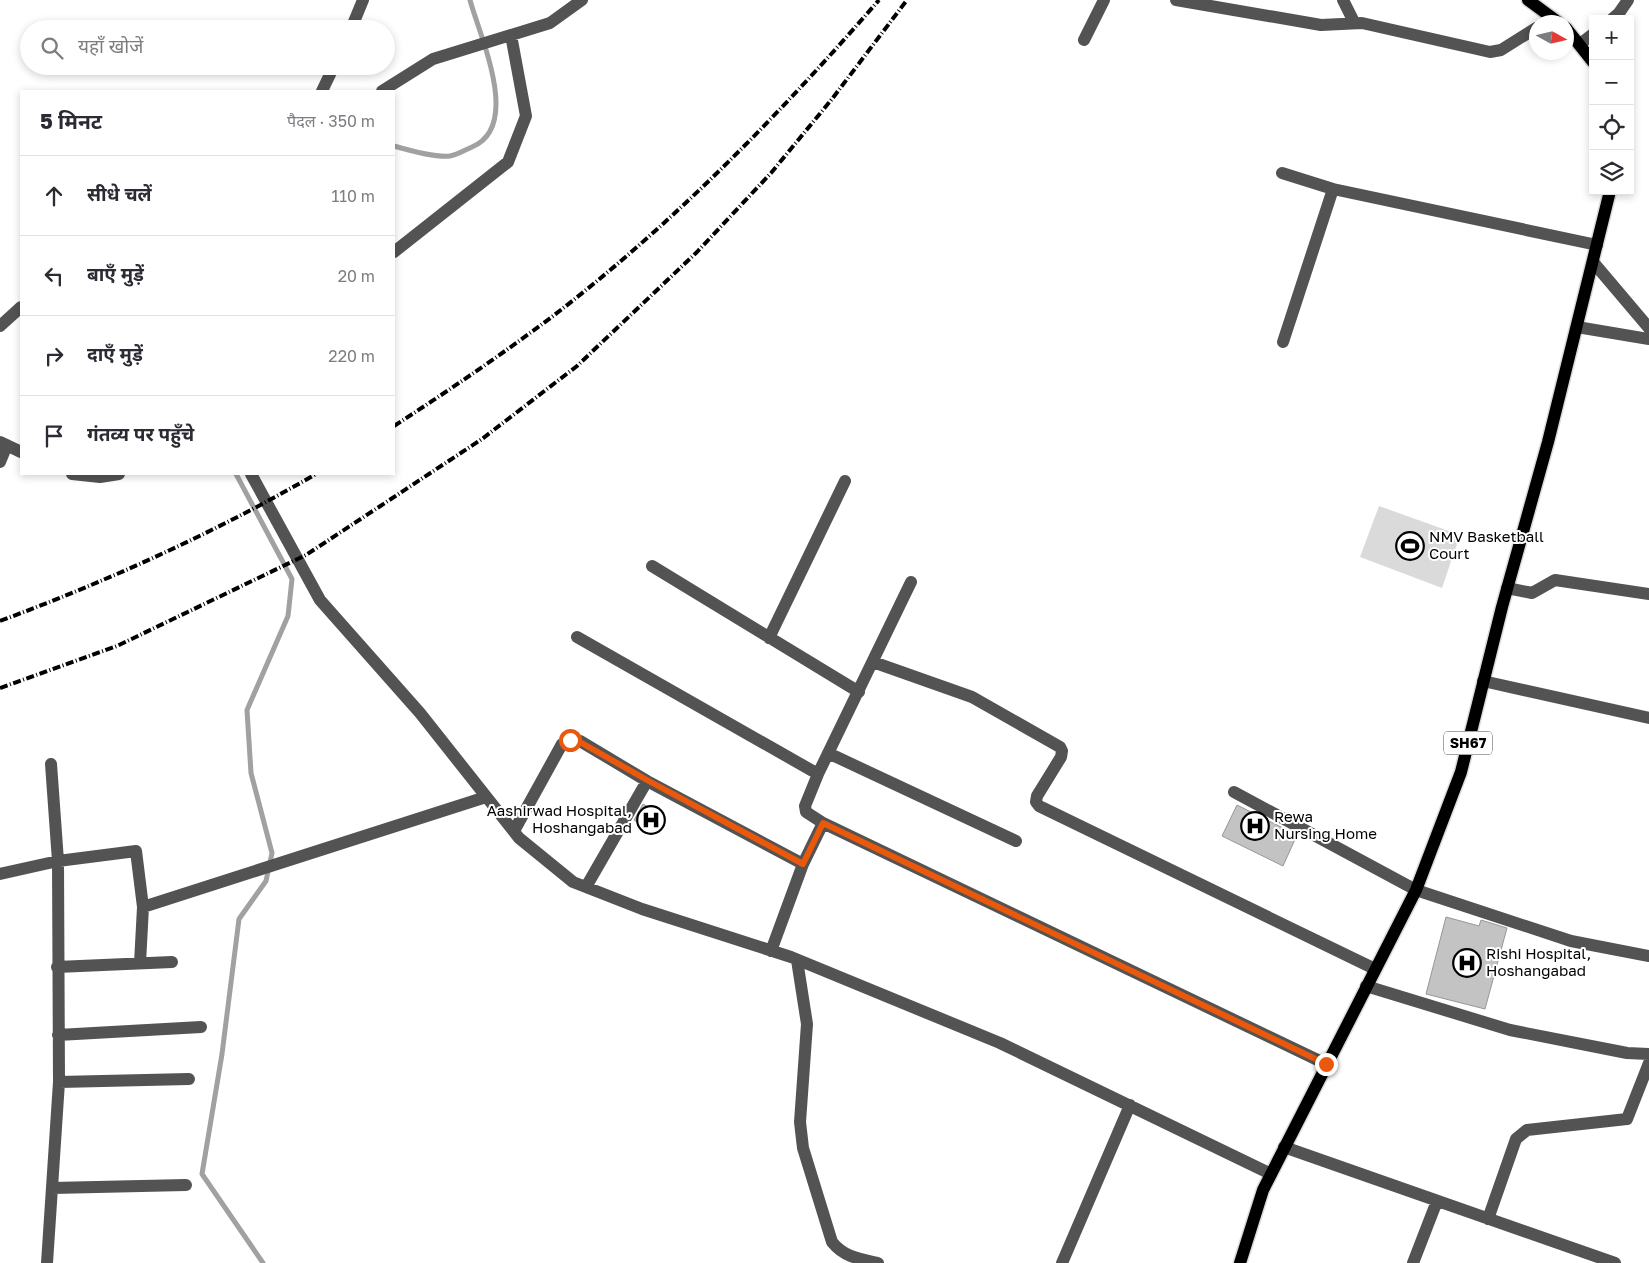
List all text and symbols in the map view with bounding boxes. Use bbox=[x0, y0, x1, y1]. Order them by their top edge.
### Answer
north arrow bbox=[1529, 15, 1574, 60]
map controls bbox=[1589, 15, 1634, 195]
button: + bbox=[1589, 15, 1634, 60]
search box bbox=[20, 20, 395, 75]
icon: search bbox=[38, 34, 66, 62]
text: यहाँ खोजें bbox=[78, 34, 143, 57]
button: − bbox=[1589, 60, 1634, 105]
button: locate bbox=[1589, 105, 1634, 150]
text: 5 मिनट bbox=[40, 108, 102, 134]
text: पैदल · 350 m bbox=[287, 111, 375, 131]
button: layers bbox=[1589, 150, 1634, 195]
icon: ahead bbox=[40, 182, 68, 210]
text: सीधे चलें bbox=[87, 182, 152, 205]
text: 110 m bbox=[331, 186, 375, 206]
icon: left bbox=[40, 262, 68, 290]
text: बाएँ मुड़ें bbox=[87, 262, 144, 285]
text: 20 m bbox=[338, 266, 375, 286]
icon: right bbox=[40, 342, 68, 370]
text: दाएँ मुड़ें bbox=[87, 342, 143, 365]
text: 220 m bbox=[328, 346, 375, 366]
icon: arrive bbox=[40, 422, 68, 450]
text: गंतव्य पर पहुँचे bbox=[87, 422, 194, 445]
place label: NMV Basketball Court bbox=[1429, 527, 1544, 562]
sports icon: NMV Basketball Court bbox=[1395, 531, 1425, 561]
route start bbox=[559, 729, 582, 752]
road number: SH67 bbox=[1444, 731, 1492, 754]
place label: Aashirwad Hospital, Hoshangabad bbox=[487, 801, 632, 836]
hospital icon: Aashirwad Hospital, Hoshangabad bbox=[636, 805, 666, 835]
place label: Rewa Nursing Home bbox=[1274, 807, 1377, 842]
hospital icon: Rewa Nursing Home bbox=[1240, 811, 1270, 841]
place label: Rishi Hospital, Hoshangabad bbox=[1486, 944, 1591, 979]
hospital icon: Rishi Hospital, Hoshangabad bbox=[1452, 948, 1482, 978]
route end bbox=[1315, 1053, 1338, 1076]

